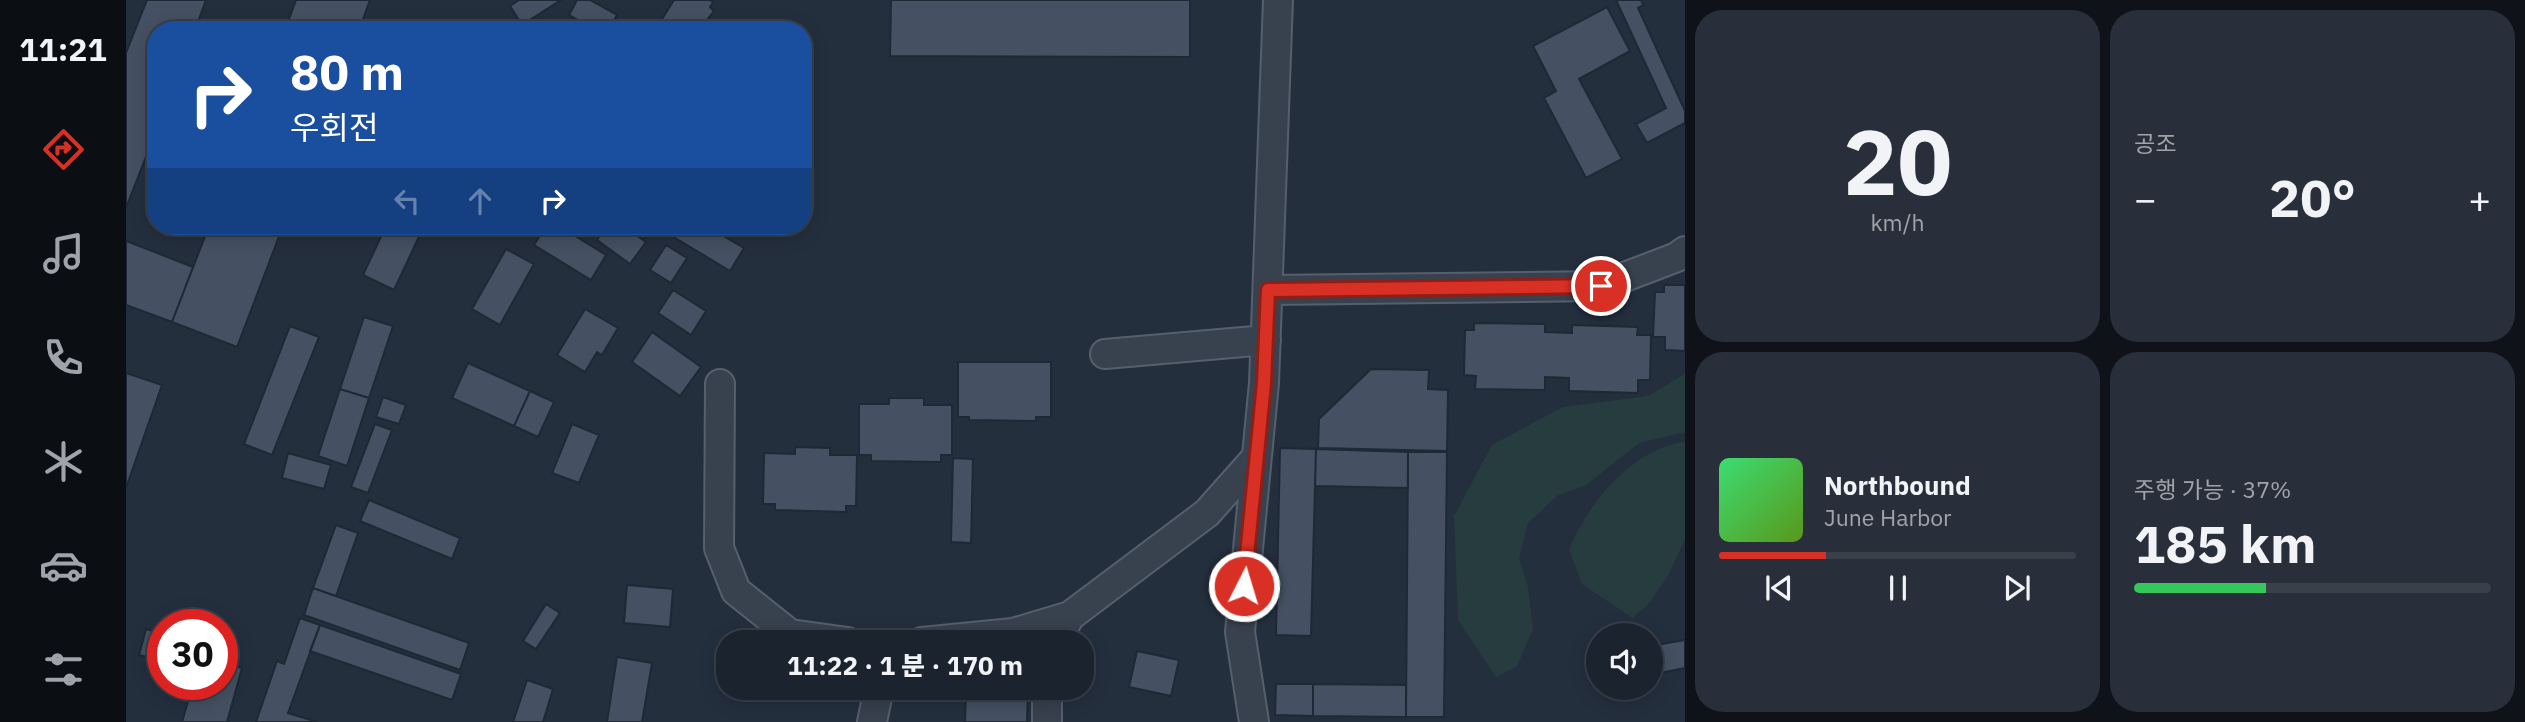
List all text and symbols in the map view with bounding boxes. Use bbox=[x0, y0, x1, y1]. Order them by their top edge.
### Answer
text: 11:21 bbox=[19, 28, 107, 70]
text: 80 m bbox=[290, 40, 404, 103]
icon: right bbox=[175, 49, 266, 140]
text: 20 bbox=[1843, 102, 1952, 220]
text: 우회전 bbox=[290, 106, 378, 148]
icon: directions bbox=[39, 125, 88, 174]
text: 공조 bbox=[2134, 128, 2176, 158]
text: 20° bbox=[2269, 164, 2356, 231]
text: − bbox=[2134, 174, 2157, 223]
text: + bbox=[2468, 174, 2491, 223]
icon: left bbox=[388, 182, 426, 220]
icon: ahead bbox=[461, 182, 499, 220]
icon: right bbox=[534, 182, 572, 220]
text: km/h bbox=[1870, 207, 1925, 237]
icon: music bbox=[39, 229, 88, 278]
pin bbox=[1571, 256, 1631, 316]
icon: arrive bbox=[1582, 267, 1620, 305]
icon: phone bbox=[39, 333, 88, 382]
icon: climate bbox=[39, 437, 88, 486]
text: Northbound bbox=[1824, 468, 1971, 502]
text: 주행 가능 · 37% bbox=[2134, 474, 2291, 504]
text: June Harbor bbox=[1824, 502, 1952, 532]
text: 185 km bbox=[2134, 510, 2316, 577]
icon: car bbox=[39, 541, 88, 590]
position arrow bbox=[1207, 549, 1281, 623]
icon: previous bbox=[1760, 569, 1798, 607]
icon: pause bbox=[1879, 569, 1917, 607]
icon: next bbox=[1998, 569, 2036, 607]
speed limit sign: 30 bbox=[147, 609, 238, 700]
map controls bbox=[1586, 623, 1663, 700]
button: sound bbox=[1586, 623, 1663, 700]
icon: filters bbox=[39, 645, 88, 694]
text: 11:22 · 1 분 · 170 m bbox=[787, 648, 1023, 682]

